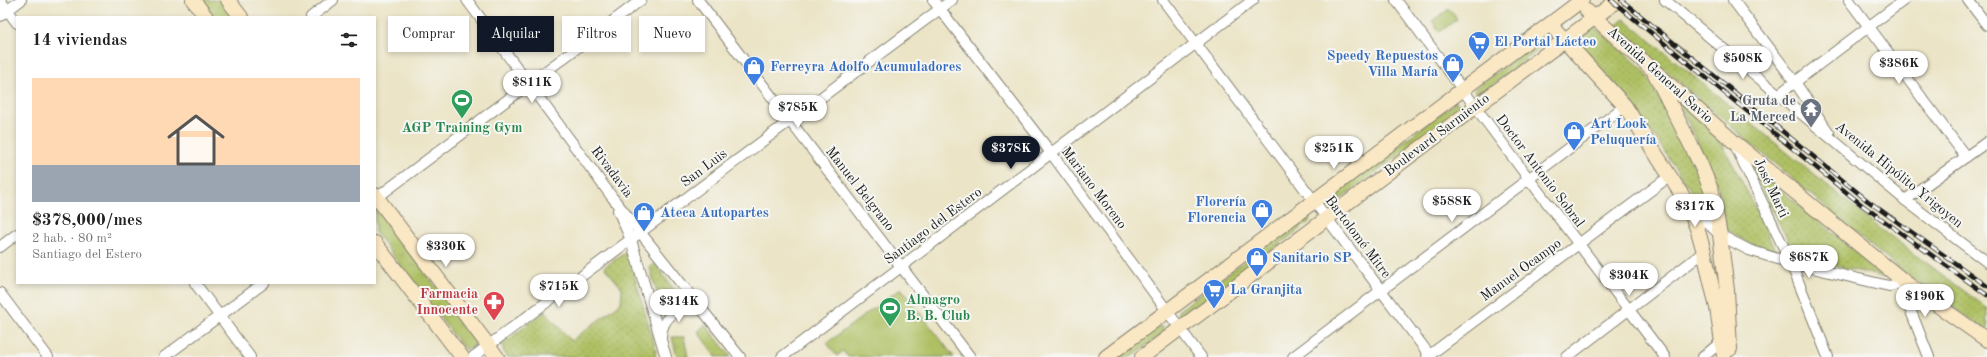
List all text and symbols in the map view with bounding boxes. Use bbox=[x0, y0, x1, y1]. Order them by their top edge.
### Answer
chip: Comprar bbox=[388, 16, 469, 52]
chip: Alquilar bbox=[477, 16, 554, 52]
chip: Filtros bbox=[562, 16, 631, 52]
chip: Nuevo bbox=[639, 16, 705, 52]
street label: Avenida General Savio bbox=[1605, 24, 1715, 126]
icon: filters bbox=[338, 29, 360, 51]
supermarket icon: El Portal Lácteo bbox=[1466, 29, 1492, 62]
text: 14 viviendas bbox=[32, 32, 127, 49]
place label: El Portal Lácteo bbox=[1494, 35, 1596, 49]
pin: $508K bbox=[1715, 46, 1771, 80]
place label: Speedy Repuestos Villa María bbox=[1327, 49, 1438, 79]
shop icon: Speedy Repuestos Villa María bbox=[1440, 51, 1466, 84]
pin: $386K bbox=[1871, 51, 1927, 85]
text: $508K bbox=[1723, 52, 1763, 65]
shop icon: Ferreyra Adolfo Acumuladores bbox=[741, 54, 767, 87]
text: $386K bbox=[1879, 57, 1919, 70]
place label: Ferreyra Adolfo Acumuladores bbox=[770, 60, 961, 74]
pin: $811K bbox=[504, 70, 560, 104]
text: $811K bbox=[512, 76, 552, 89]
sports icon: AGP Training Gym bbox=[449, 87, 475, 120]
street label: Boulevard Sarmiento bbox=[1382, 91, 1492, 179]
place label: Gruta de La Merced bbox=[1730, 94, 1796, 124]
pin: $785K bbox=[770, 95, 826, 129]
temple icon: Gruta de La Merced bbox=[1798, 96, 1824, 129]
text: $785K bbox=[778, 101, 818, 114]
icon: home bbox=[160, 104, 232, 176]
street label: Doctor Antonio Sobral bbox=[1493, 112, 1587, 230]
place label: Art Look Peluquería bbox=[1590, 117, 1657, 147]
shop icon: Art Look Peluquería bbox=[1561, 119, 1587, 152]
street label: Avenida Hipólito Yrigoyen bbox=[1833, 119, 1966, 231]
place label: AGP Training Gym bbox=[401, 121, 523, 135]
pin: $378K bbox=[983, 136, 1039, 170]
pin: $251K bbox=[1306, 136, 1362, 170]
text: $378K bbox=[991, 142, 1031, 155]
text: $251K bbox=[1314, 142, 1354, 155]
street label: Rivadavia bbox=[588, 144, 636, 200]
street label: Manuel Belgrano bbox=[823, 144, 897, 234]
street label: Mariano Moreno bbox=[1059, 144, 1129, 232]
street label: San Luis bbox=[678, 146, 730, 190]
street label: José Marti bbox=[1751, 156, 1791, 220]
street label: Santiago del Estero bbox=[882, 185, 985, 267]
pin: $588K bbox=[1424, 189, 1480, 223]
street label: Bartolomé Mitre bbox=[1323, 193, 1393, 281]
pin: $317K bbox=[1667, 194, 1723, 228]
place label: Florería Florencia bbox=[1187, 195, 1246, 225]
text: $588K bbox=[1432, 195, 1472, 208]
shop icon: Florería Florencia bbox=[1249, 197, 1275, 230]
shop icon: Ateca Autopartes bbox=[631, 200, 657, 233]
text: $317K bbox=[1675, 200, 1715, 213]
place label: Ateca Autopartes bbox=[660, 206, 769, 220]
text: $378,000/mes bbox=[32, 212, 142, 229]
text: 2 hab. · 80 m² bbox=[32, 232, 112, 245]
pin: $330K bbox=[418, 234, 474, 268]
street label: Manuel Ocampo bbox=[1478, 236, 1564, 304]
text: $330K bbox=[426, 240, 466, 253]
shop icon: Sanitario SP bbox=[1244, 245, 1270, 278]
pin: $687K bbox=[1781, 245, 1837, 279]
text: Santiago del Estero bbox=[32, 248, 142, 261]
place label: Sanitario SP bbox=[1272, 251, 1352, 265]
text: $687K bbox=[1789, 251, 1829, 264]
pin: $304K bbox=[1601, 263, 1657, 297]
text: $304K bbox=[1609, 269, 1649, 282]
pin: $715K bbox=[531, 274, 587, 308]
supermarket icon: La Granjita bbox=[1201, 277, 1227, 310]
text: $715K bbox=[539, 280, 579, 293]
place label: La Granjita bbox=[1230, 283, 1302, 297]
pin: $190K bbox=[1897, 284, 1953, 318]
place label: Farmacia Innocente bbox=[417, 287, 478, 317]
pharmacy icon: Farmacia Innocente bbox=[481, 289, 507, 322]
pin: $314K bbox=[651, 289, 707, 323]
text: $190K bbox=[1905, 290, 1945, 303]
place label: Almagro B. B. Club bbox=[906, 293, 970, 323]
text: $314K bbox=[659, 295, 699, 308]
sports icon: Almagro B. B. Club bbox=[877, 295, 903, 328]

